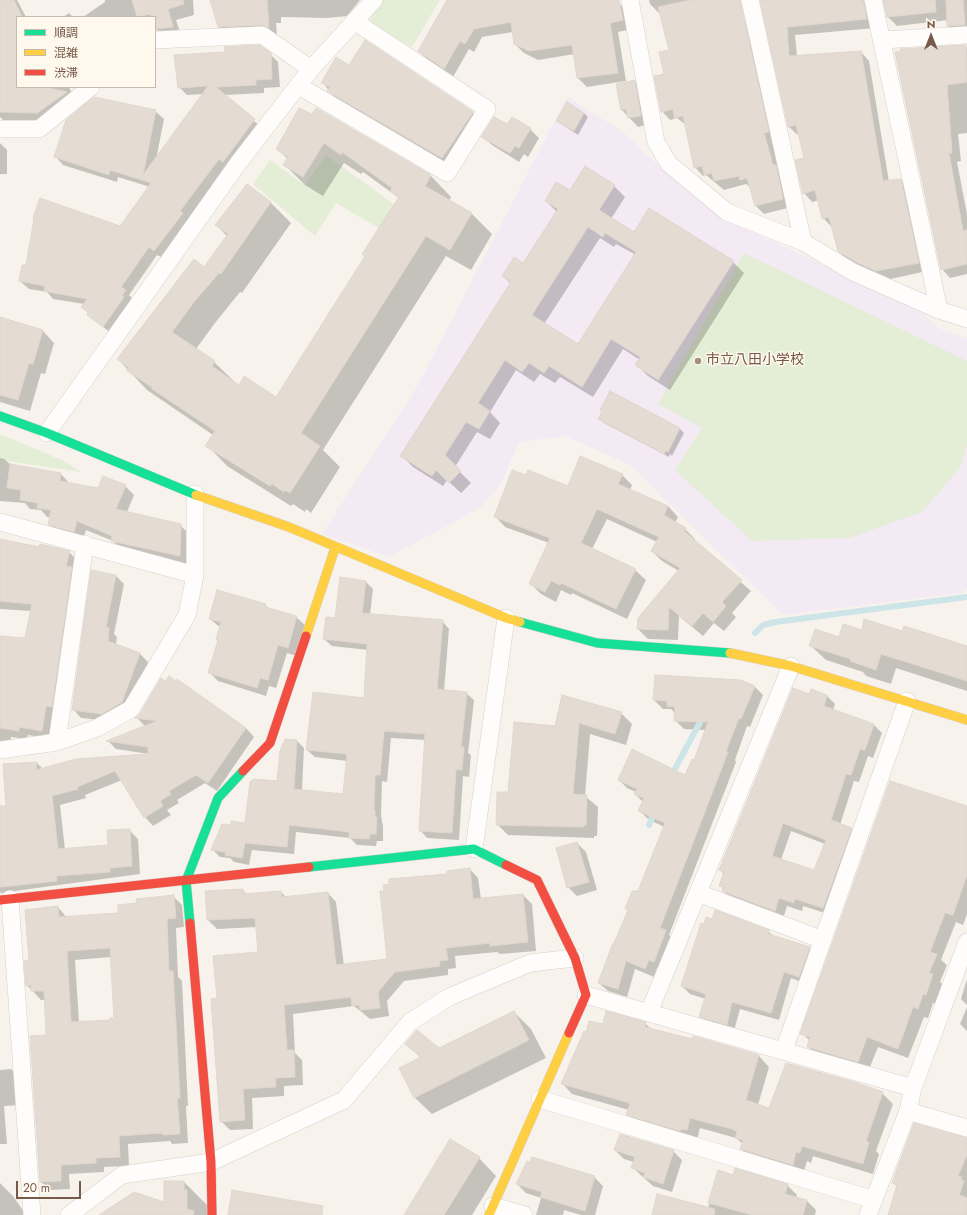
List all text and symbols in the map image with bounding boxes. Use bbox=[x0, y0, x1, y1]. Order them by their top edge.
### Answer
legend bbox=[16, 16, 156, 88]
north arrow bbox=[911, 16, 951, 56]
text: N bbox=[927, 16, 935, 32]
text: 順調 bbox=[54, 24, 78, 42]
text: 混雑 bbox=[54, 44, 78, 62]
text: 渋滞 bbox=[54, 64, 78, 82]
place label: 市立八田小学校 bbox=[706, 353, 804, 369]
marker: 市立八田小学校 bbox=[693, 356, 703, 366]
scale bar bbox=[18, 1173, 83, 1199]
text: 20 m bbox=[23, 1179, 50, 1197]

